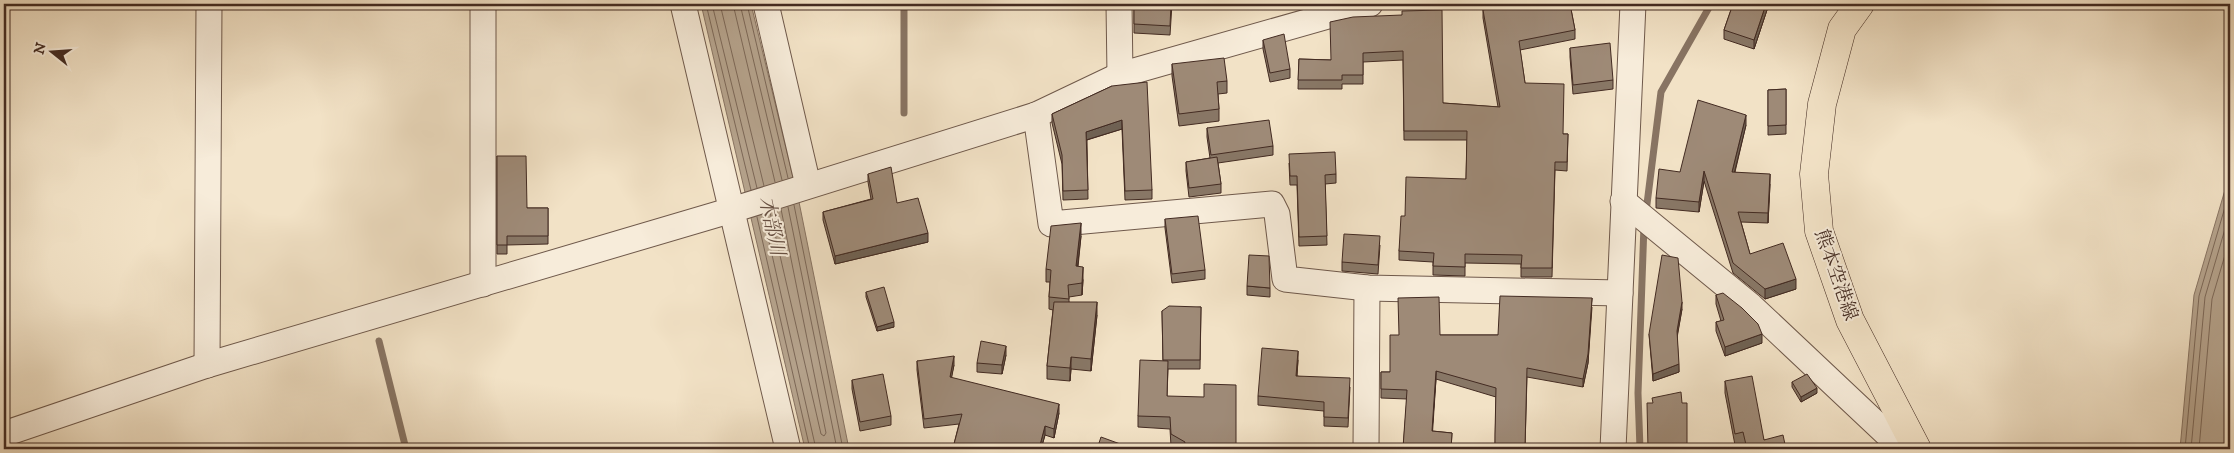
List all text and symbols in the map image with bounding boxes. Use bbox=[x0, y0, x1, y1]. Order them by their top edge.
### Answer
north arrow bbox=[28, 28, 78, 78]
text: N bbox=[30, 40, 51, 57]
water label: 木部川 bbox=[753, 194, 790, 260]
street label: 熊本空港線 bbox=[1810, 226, 1862, 324]

